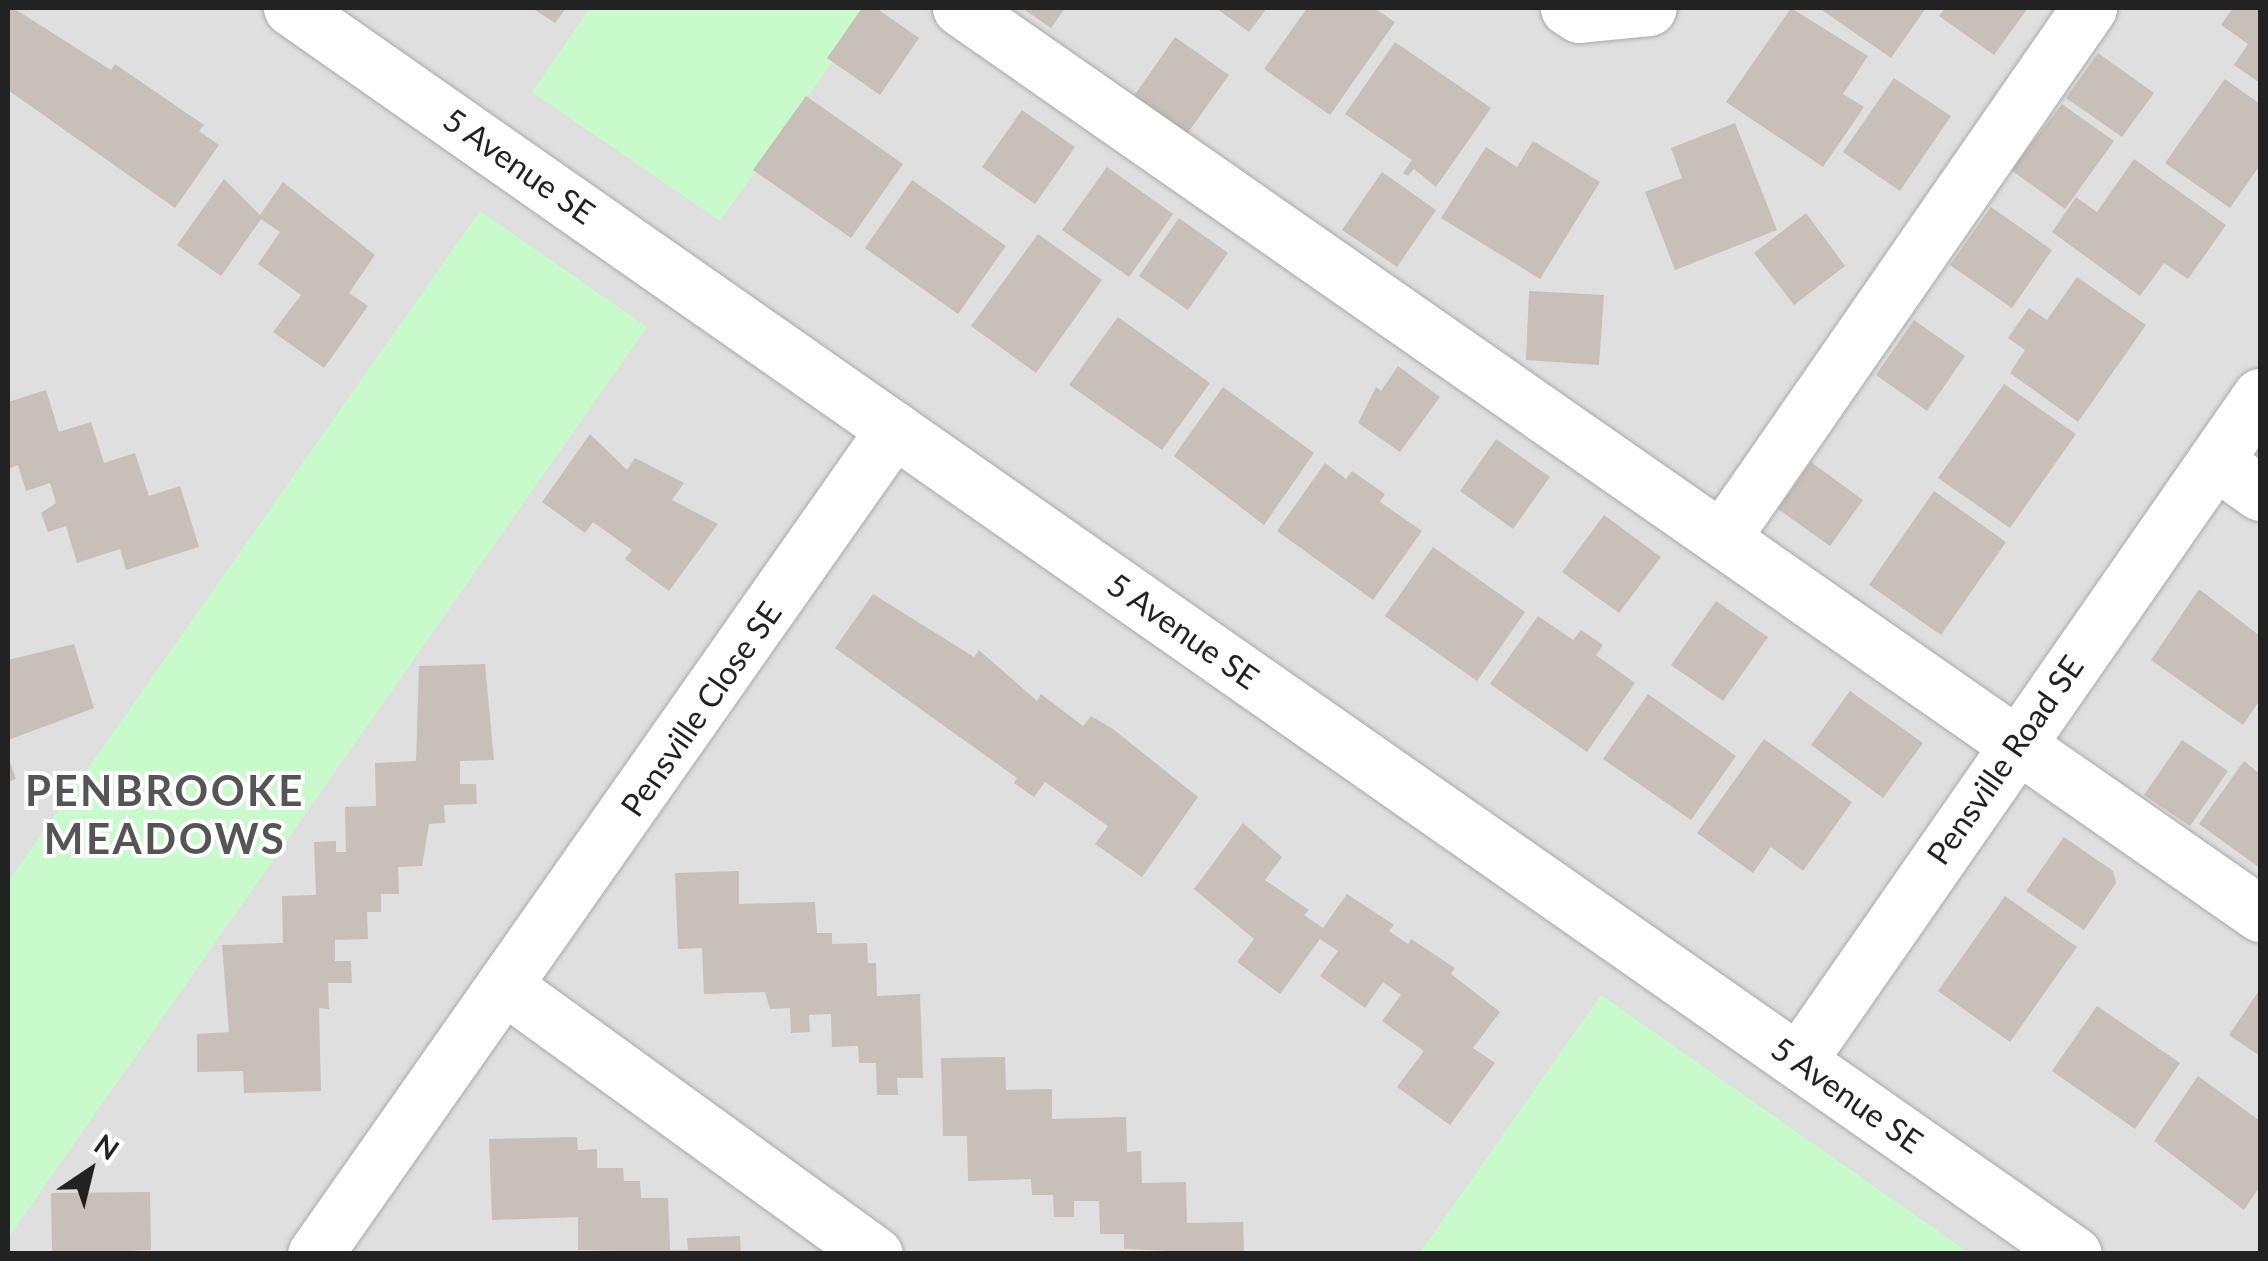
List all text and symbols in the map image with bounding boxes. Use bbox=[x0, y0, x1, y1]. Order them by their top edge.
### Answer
street label: 5 Avenue SE bbox=[436, 100, 602, 232]
street label: 5 Avenue SE bbox=[1100, 565, 1266, 697]
street label: Pensville Close SE bbox=[613, 594, 789, 824]
street label: Pensville Road SE bbox=[1919, 648, 2091, 872]
district label: PENBROOKE MEADOWS bbox=[25, 765, 305, 864]
street label: 5 Avenue SE bbox=[1764, 1029, 1930, 1161]
north arrow bbox=[40, 1121, 140, 1221]
text: N bbox=[89, 1126, 126, 1167]

